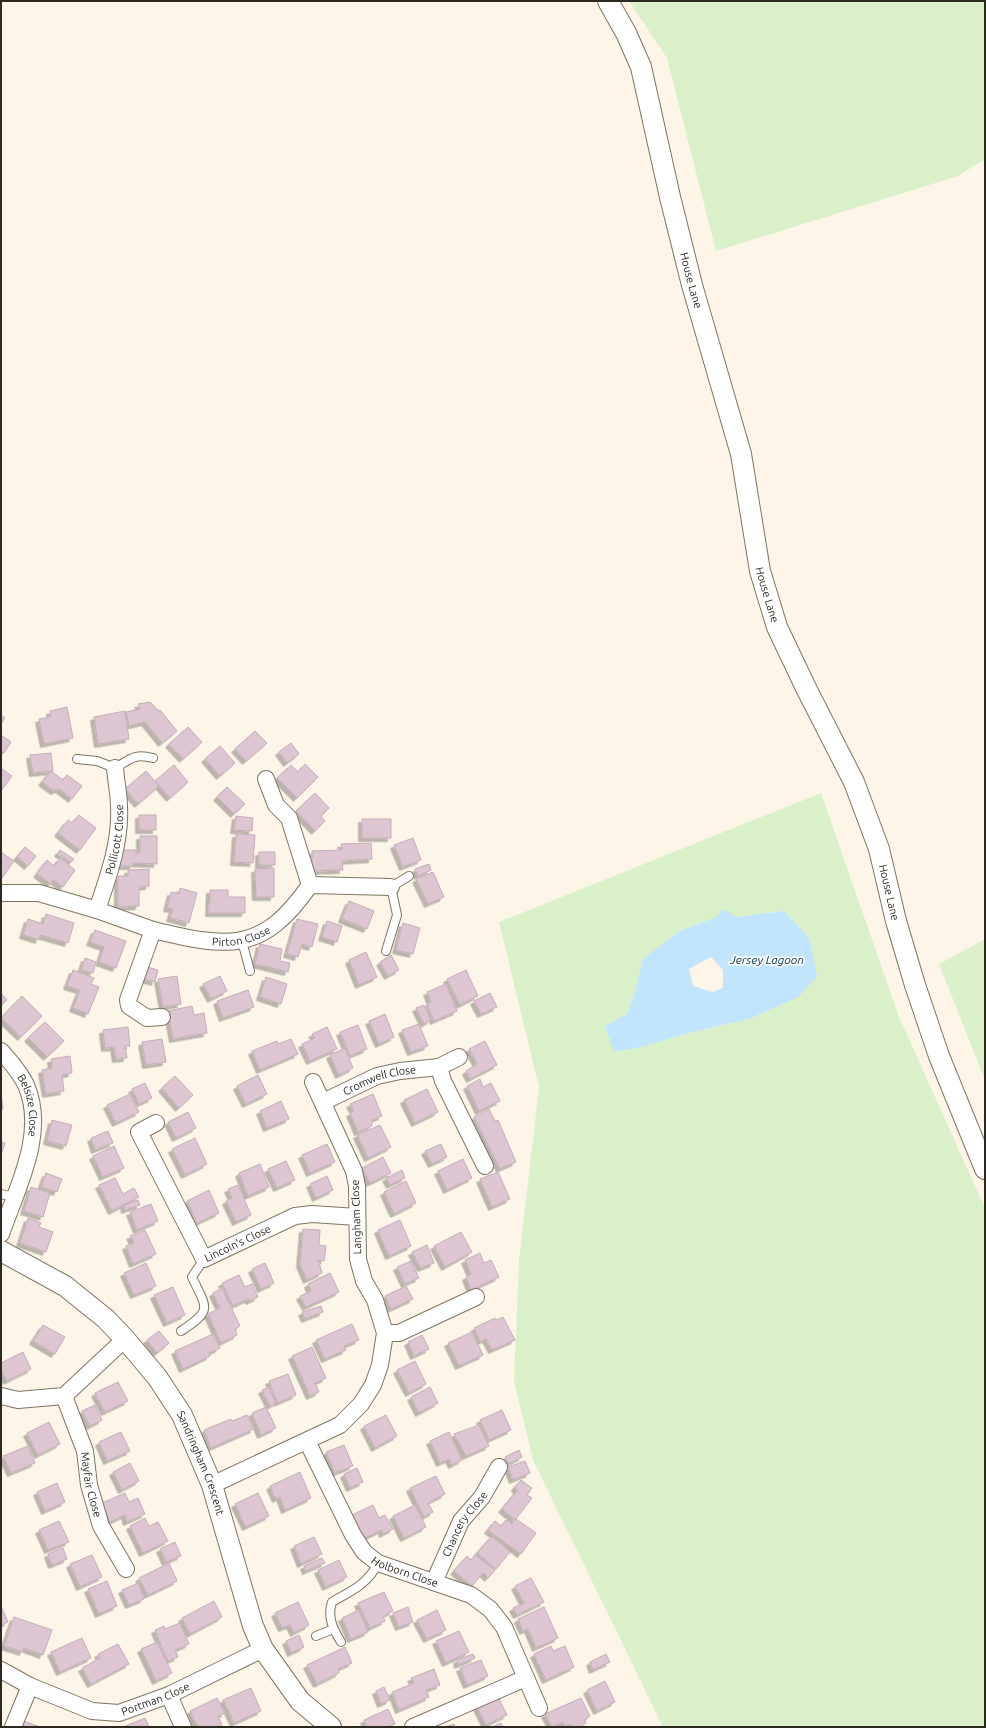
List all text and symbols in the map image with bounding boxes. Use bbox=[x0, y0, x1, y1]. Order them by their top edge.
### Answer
street label: House Lane bbox=[678, 251, 704, 310]
street label: House Lane bbox=[753, 566, 781, 624]
street label: Pollicott Close bbox=[103, 804, 125, 876]
street label: House Lane bbox=[877, 863, 902, 922]
street label: Pirton Close bbox=[212, 923, 272, 948]
water label: Jersey Lagoon bbox=[729, 953, 804, 966]
street label: Cromwell Close bbox=[341, 1063, 416, 1098]
street label: Belsize Close bbox=[15, 1072, 39, 1137]
street label: Langham Close bbox=[349, 1179, 363, 1255]
street label: Lincoln's Close bbox=[202, 1222, 273, 1264]
street label: Sandringham Crescent bbox=[175, 1408, 227, 1517]
street label: Mayfair Close bbox=[79, 1451, 104, 1519]
street label: Chancery Close bbox=[440, 1490, 490, 1559]
street label: Holborn Close bbox=[369, 1554, 440, 1589]
street label: Portman Close bbox=[120, 1680, 191, 1718]

